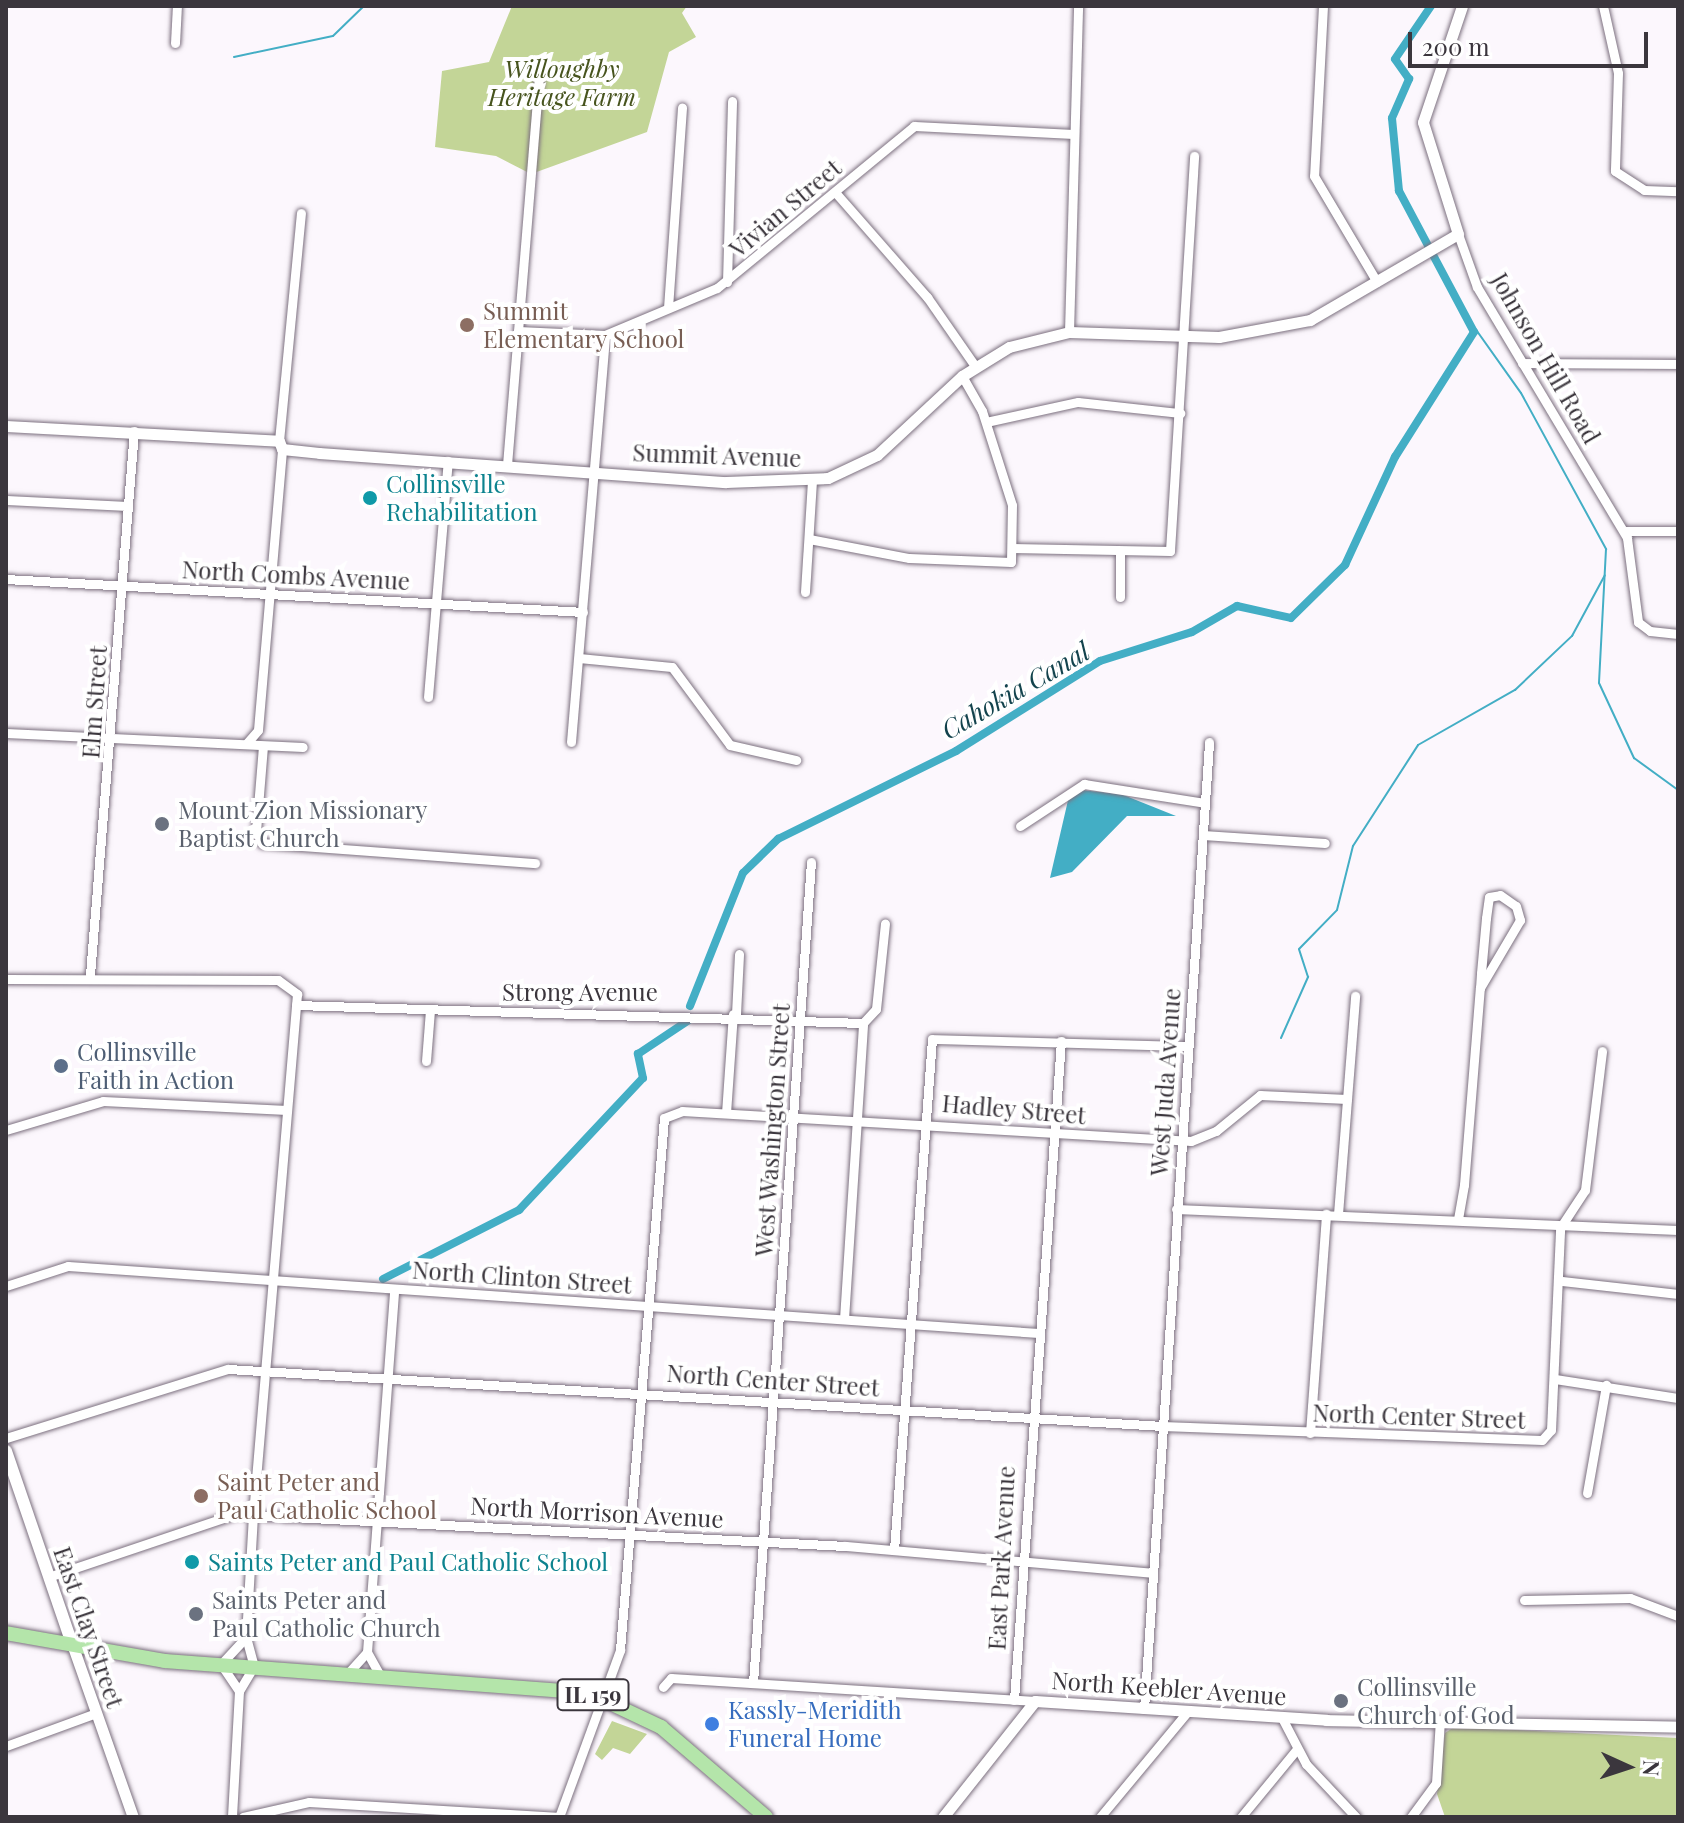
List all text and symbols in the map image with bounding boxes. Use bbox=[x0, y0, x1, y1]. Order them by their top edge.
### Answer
scale bar bbox=[1412, 16, 1652, 66]
text: 200 m bbox=[1422, 30, 1490, 62]
park label: Willoughby Heritage Farm bbox=[488, 55, 636, 111]
street label: Vivian Street bbox=[723, 153, 847, 263]
street label: Johnson Hill Road bbox=[1485, 267, 1607, 449]
place label: Summit Elementary School bbox=[483, 297, 685, 353]
marker: Summit Elementary School bbox=[458, 316, 476, 334]
street label: Summit Avenue bbox=[631, 438, 803, 472]
place label: Collinsville Rehabilitation bbox=[386, 470, 538, 526]
marker: Collinsville Rehabilitation bbox=[361, 489, 379, 507]
street label: North Combs Avenue bbox=[181, 555, 411, 595]
water label: Cahokia Canal bbox=[935, 635, 1095, 745]
street label: Elm Street bbox=[76, 645, 112, 759]
place label: Mount Zion Missionary Baptist Church bbox=[178, 796, 428, 852]
marker: Mount Zion Missionary Baptist Church bbox=[153, 815, 171, 833]
street label: Strong Avenue bbox=[502, 978, 658, 1006]
street label: West Juda Avenue bbox=[1144, 986, 1186, 1178]
street label: West Washington Street bbox=[749, 1002, 795, 1258]
place label: Collinsville Faith in Action bbox=[77, 1038, 235, 1094]
marker: Collinsville Faith in Action bbox=[52, 1057, 70, 1075]
street label: Hadley Street bbox=[941, 1088, 1087, 1130]
street label: North Clinton Street bbox=[411, 1255, 633, 1299]
street label: North Center Street bbox=[665, 1358, 881, 1402]
street label: North Center Street bbox=[1312, 1398, 1526, 1434]
street label: East Park Avenue bbox=[982, 1464, 1020, 1652]
place label: Saint Peter and Paul Catholic School bbox=[217, 1468, 437, 1524]
marker: Saint Peter and Paul Catholic School bbox=[192, 1487, 210, 1505]
street label: North Morrison Avenue bbox=[469, 1491, 725, 1533]
street label: East Clay Street bbox=[48, 1542, 130, 1712]
place label: Saints Peter and Paul Catholic School bbox=[208, 1548, 609, 1576]
marker: Saints Peter and Paul Catholic School bbox=[183, 1553, 201, 1571]
place label: Saints Peter and Paul Catholic Church bbox=[212, 1586, 441, 1642]
marker: Saints Peter and Paul Catholic Church bbox=[187, 1605, 205, 1623]
street label: North Keebler Avenue bbox=[1050, 1665, 1288, 1711]
place label: Collinsville Church of God bbox=[1357, 1673, 1515, 1729]
road number: IL 159 bbox=[555, 1677, 631, 1713]
marker: Collinsville Church of God bbox=[1332, 1692, 1350, 1710]
place label: Kassly-Meridith Funeral Home bbox=[728, 1696, 902, 1752]
marker: Kassly-Meridith Funeral Home bbox=[703, 1715, 721, 1733]
north arrow bbox=[1588, 1727, 1668, 1807]
text: N bbox=[1637, 1760, 1667, 1777]

